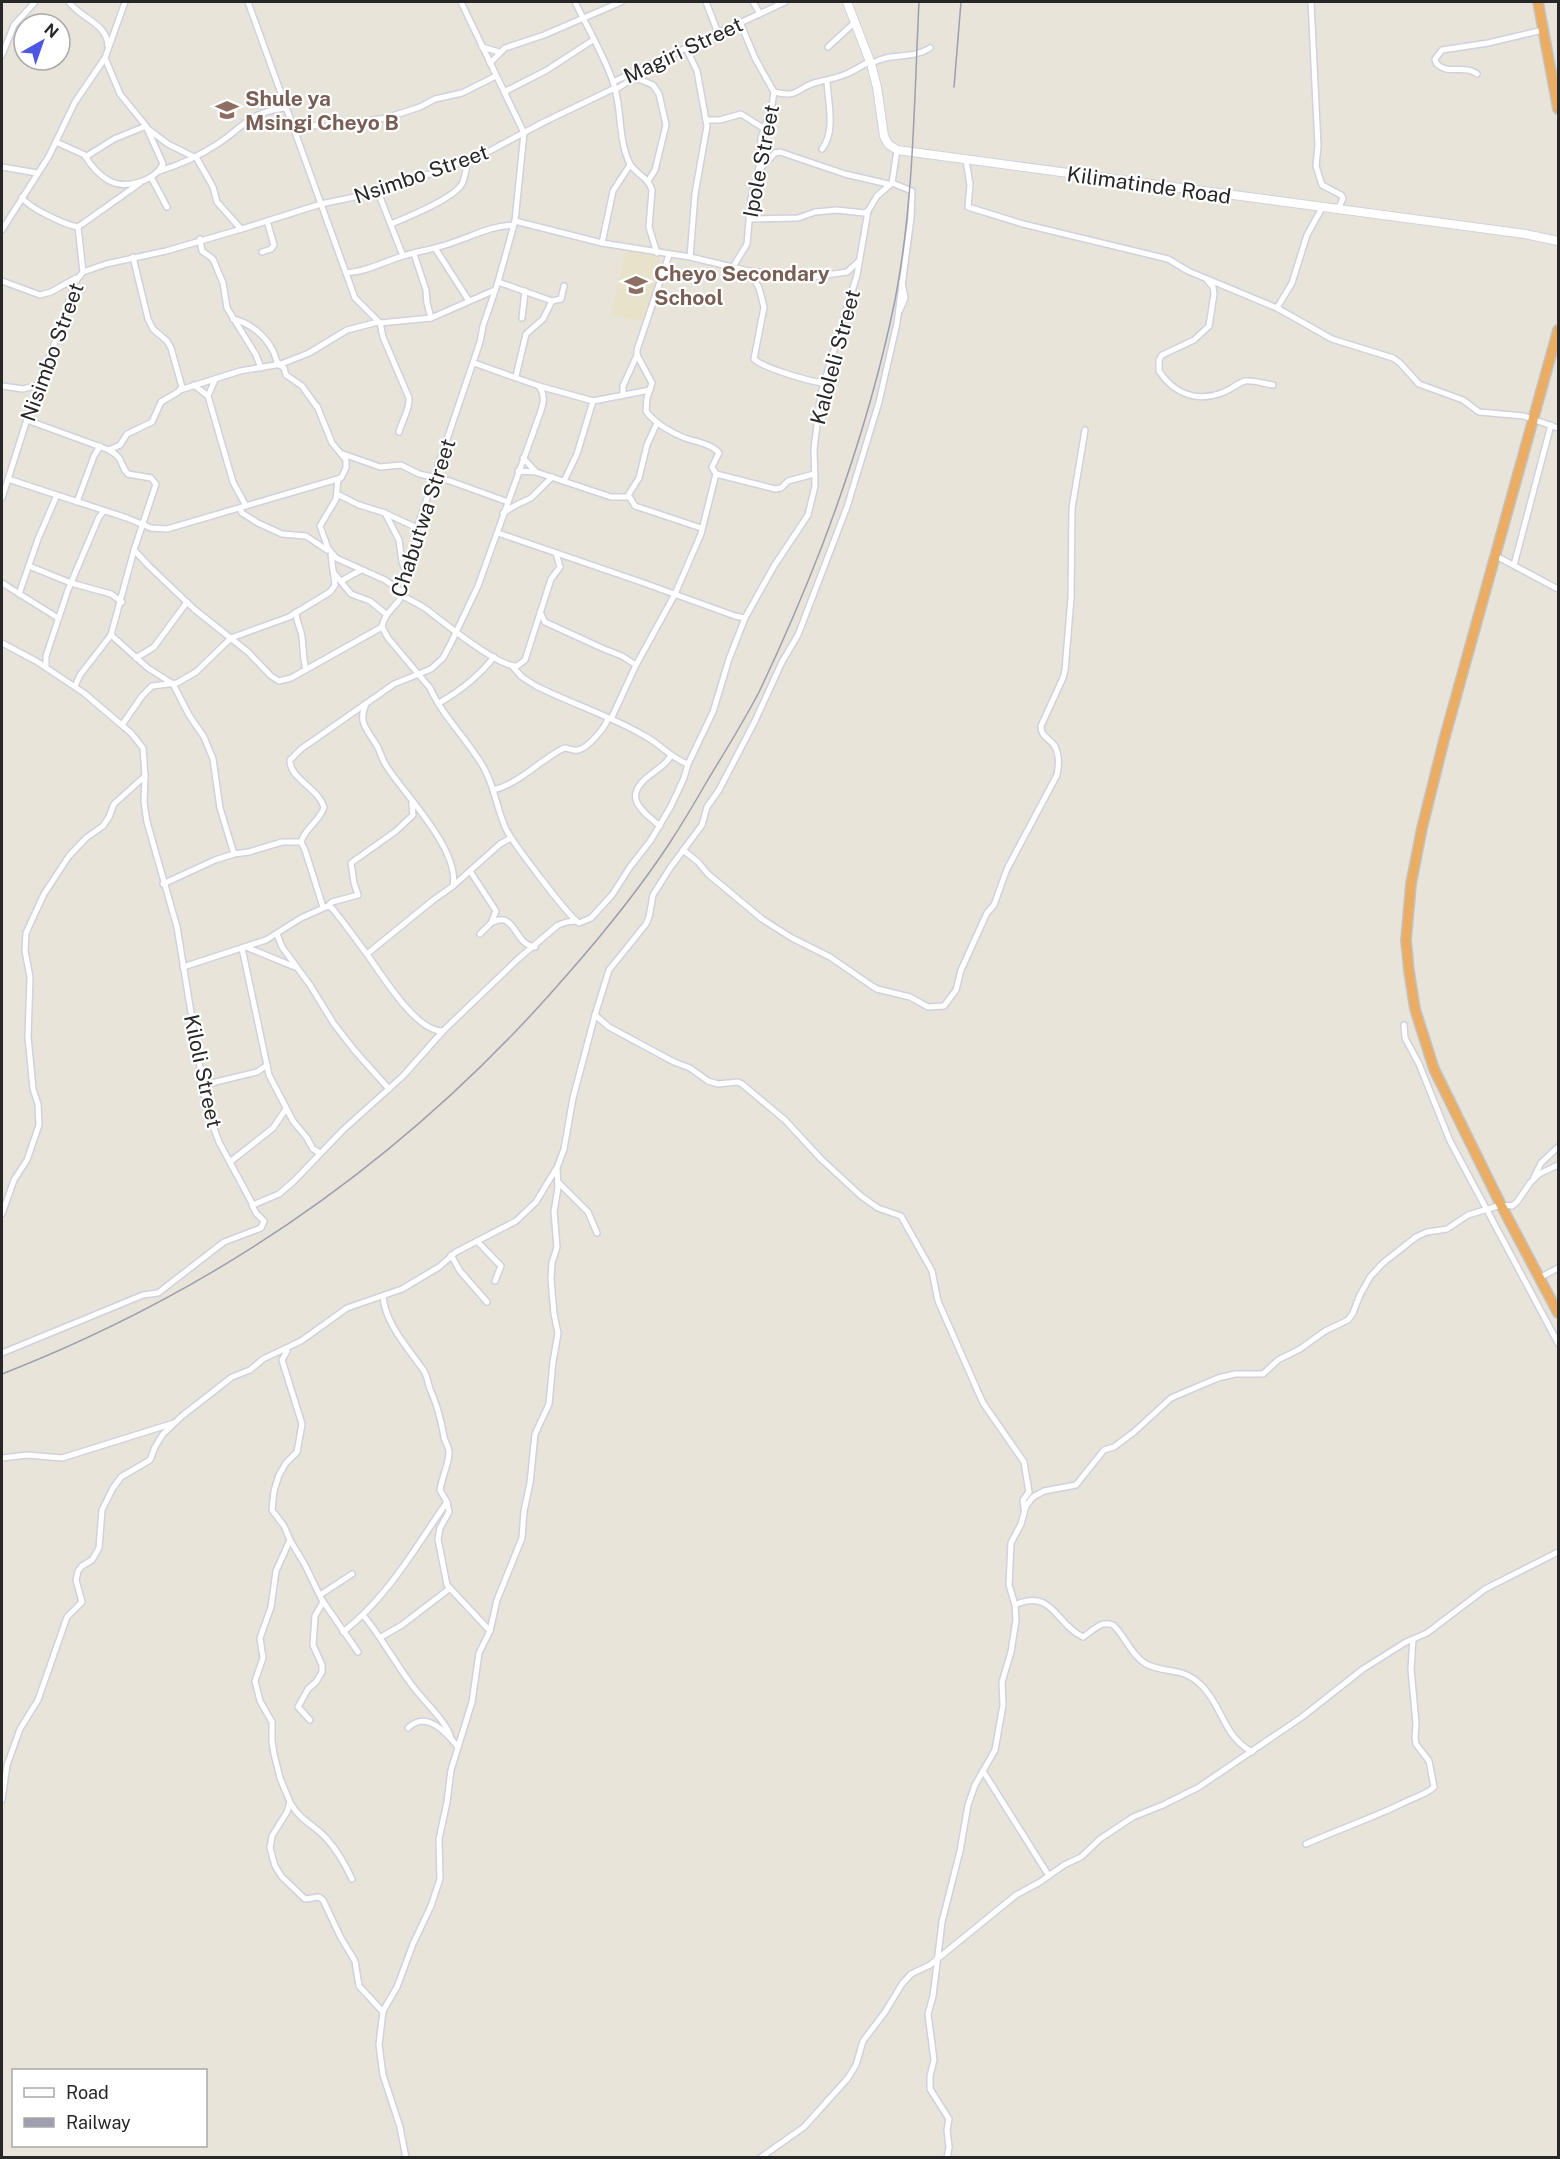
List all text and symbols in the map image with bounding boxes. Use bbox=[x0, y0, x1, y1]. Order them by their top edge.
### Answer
north arrow bbox=[12, 12, 72, 72]
street label: Magiri Street bbox=[620, 12, 746, 88]
text: N bbox=[40, 20, 62, 42]
place label: Shule ya Msingi Cheyo B bbox=[245, 86, 399, 135]
school or university icon: Shule ya Msingi Cheyo B bbox=[214, 97, 240, 123]
street label: Ipole Street bbox=[738, 102, 784, 220]
street label: Nsimbo Street bbox=[350, 139, 492, 209]
street label: Kilimatinde Road bbox=[1065, 161, 1233, 209]
place label: Cheyo Secondary School bbox=[654, 261, 830, 310]
school or university icon: Cheyo Secondary School bbox=[623, 272, 649, 298]
street label: Nisimbo Street bbox=[15, 279, 89, 425]
street label: Kaloleli Street bbox=[805, 287, 865, 427]
street label: Chabutwa Street bbox=[386, 436, 460, 600]
street label: Kiloli Street bbox=[179, 1012, 227, 1130]
legend bbox=[12, 2069, 207, 2147]
text: Road bbox=[66, 2082, 109, 2103]
text: Railway bbox=[66, 2112, 131, 2133]

